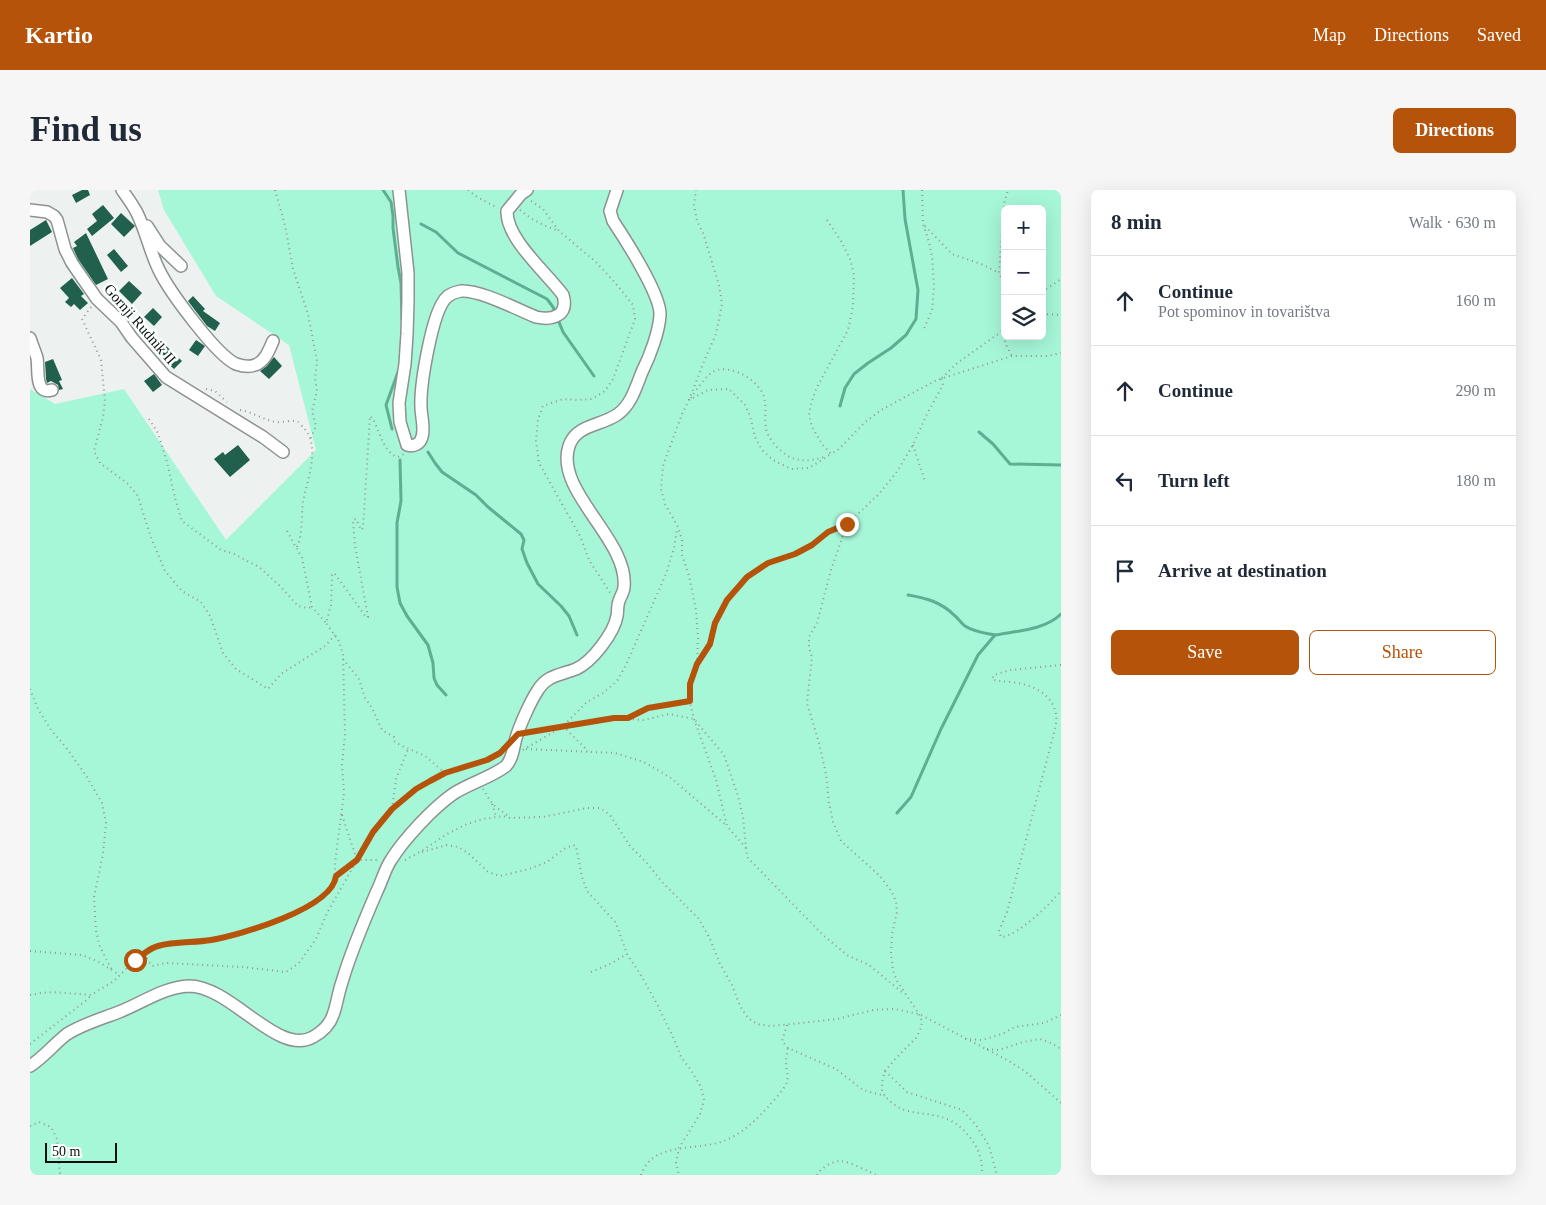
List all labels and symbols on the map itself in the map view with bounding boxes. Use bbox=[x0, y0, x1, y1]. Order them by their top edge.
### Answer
street label: Gornji Rudnik II bbox=[101, 281, 179, 367]
route end bbox=[836, 513, 859, 536]
route start bbox=[124, 949, 147, 972]
scale bar bbox=[45, 1140, 118, 1163]

